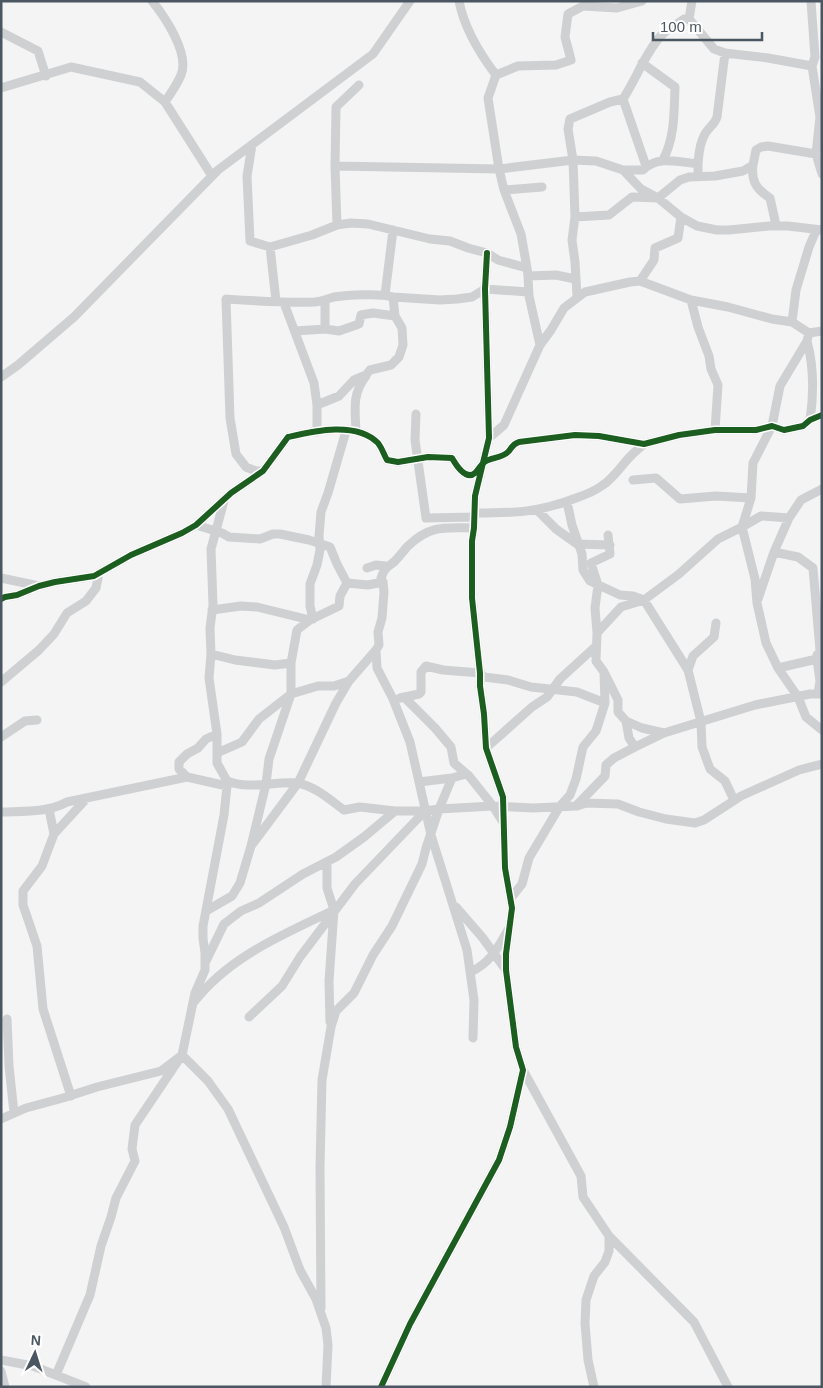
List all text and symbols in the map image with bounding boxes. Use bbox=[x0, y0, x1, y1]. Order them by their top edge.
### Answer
scale bar bbox=[653, 10, 762, 42]
text: 100 m bbox=[660, 18, 702, 35]
north arrow bbox=[10, 1328, 60, 1378]
text: N bbox=[30, 1332, 42, 1348]

